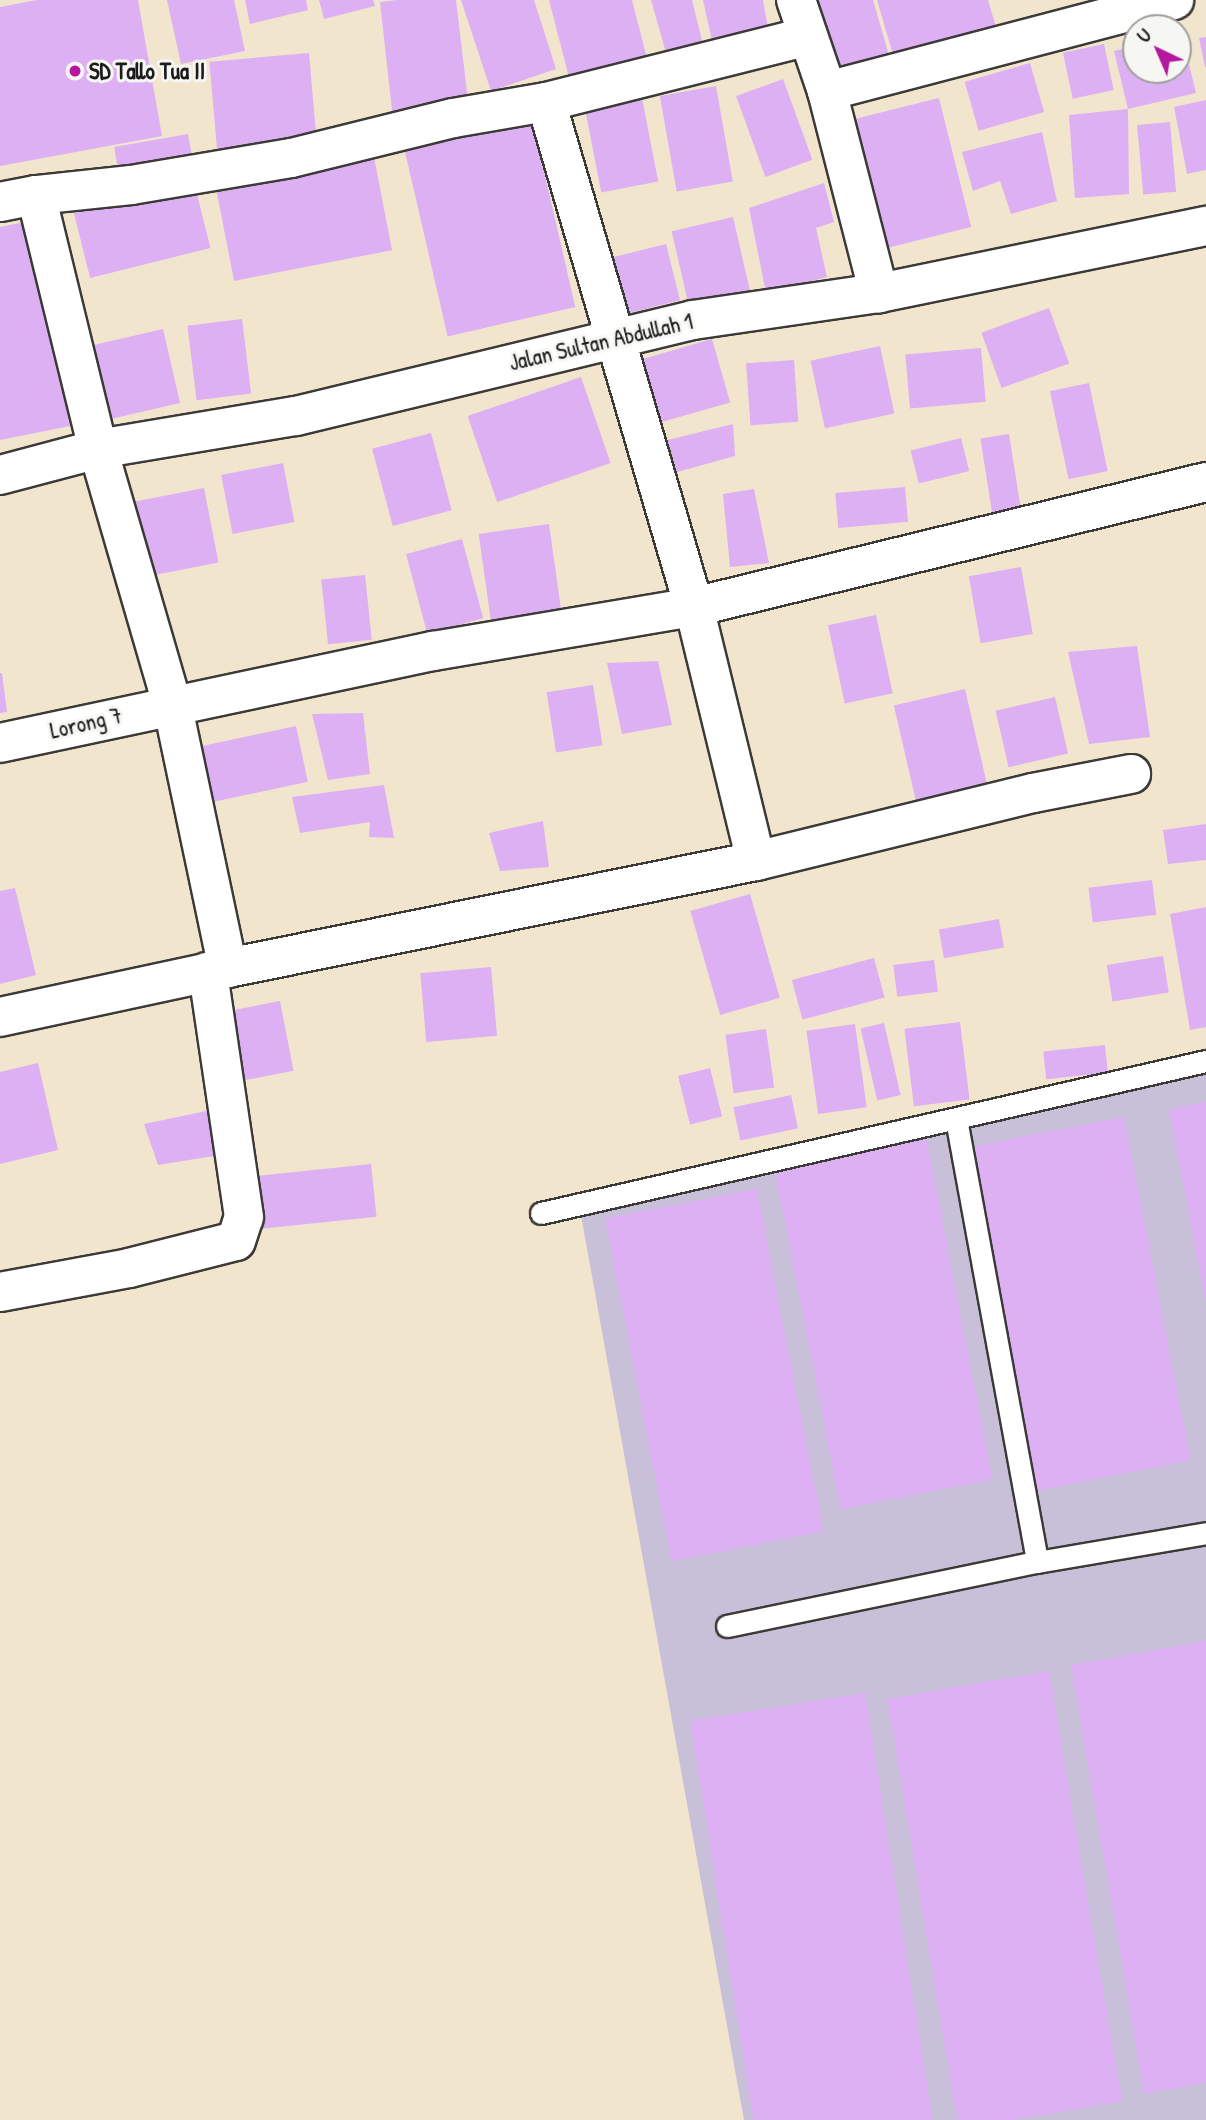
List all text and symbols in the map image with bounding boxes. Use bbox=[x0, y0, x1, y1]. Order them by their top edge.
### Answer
north arrow bbox=[1122, 14, 1192, 84]
text: U bbox=[1131, 22, 1157, 48]
place label: SD Tallo Tua II bbox=[89, 57, 205, 85]
marker: SD Tallo Tua II bbox=[67, 63, 83, 79]
street label: Jalan Sultan Abdullah 1 bbox=[506, 307, 696, 377]
street label: Lorong 7 bbox=[47, 701, 125, 745]

